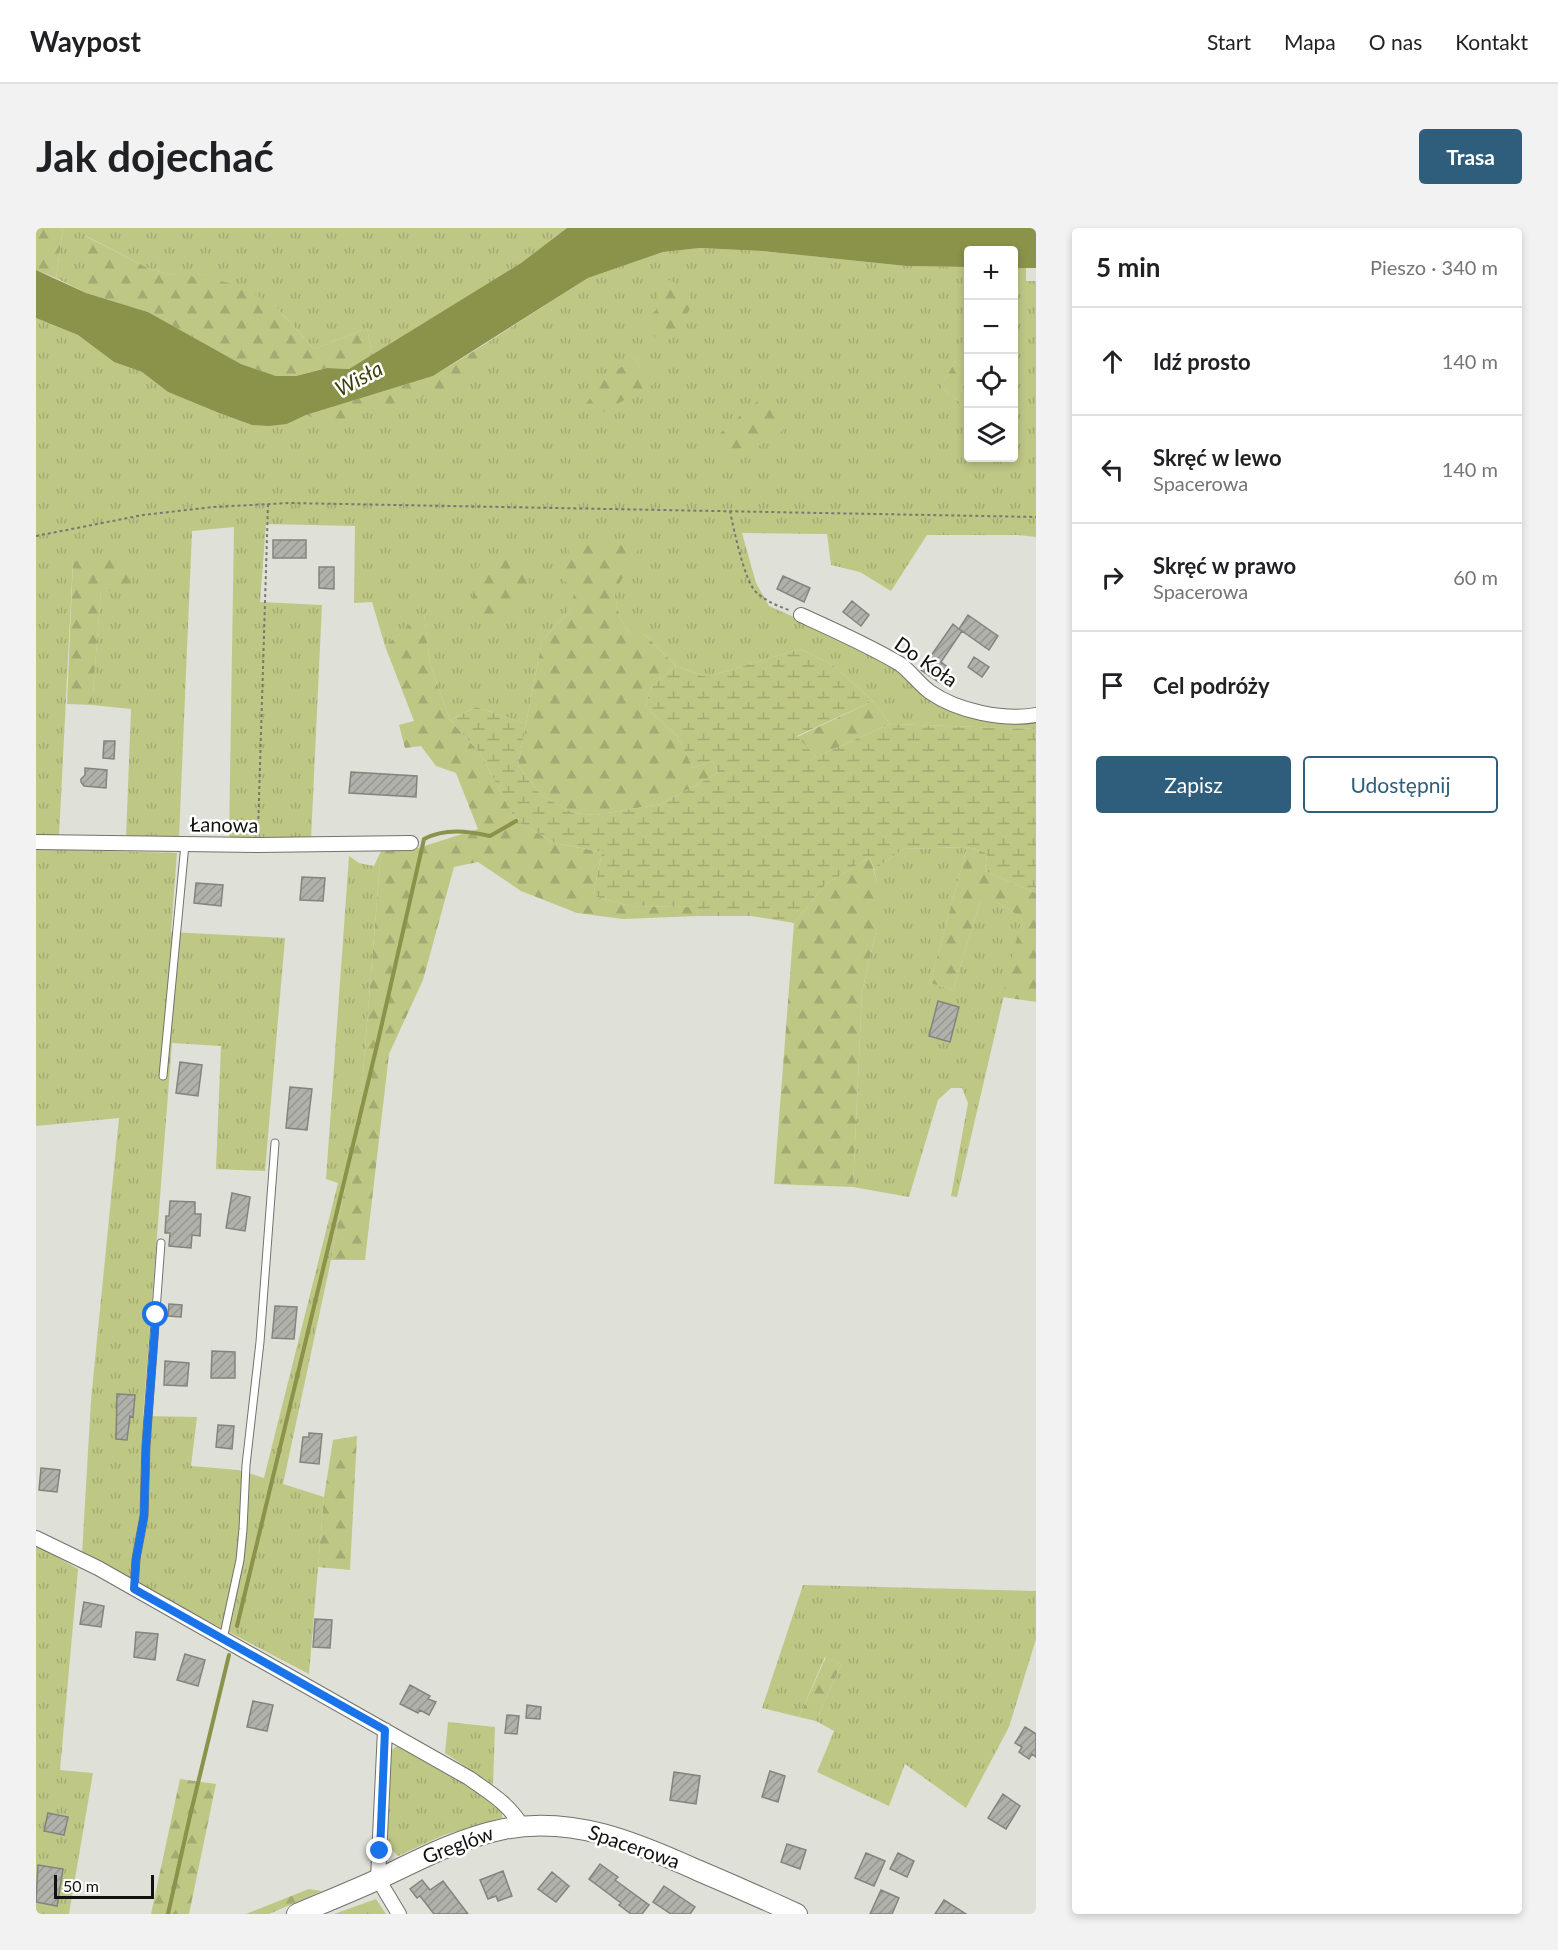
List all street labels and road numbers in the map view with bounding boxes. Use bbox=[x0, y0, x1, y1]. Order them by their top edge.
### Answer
street label: Do Koła bbox=[890, 631, 963, 692]
street label: Łanowa bbox=[190, 811, 258, 837]
street label: Spacerowa bbox=[585, 1819, 683, 1873]
street label: Greglów bbox=[419, 1820, 497, 1868]

